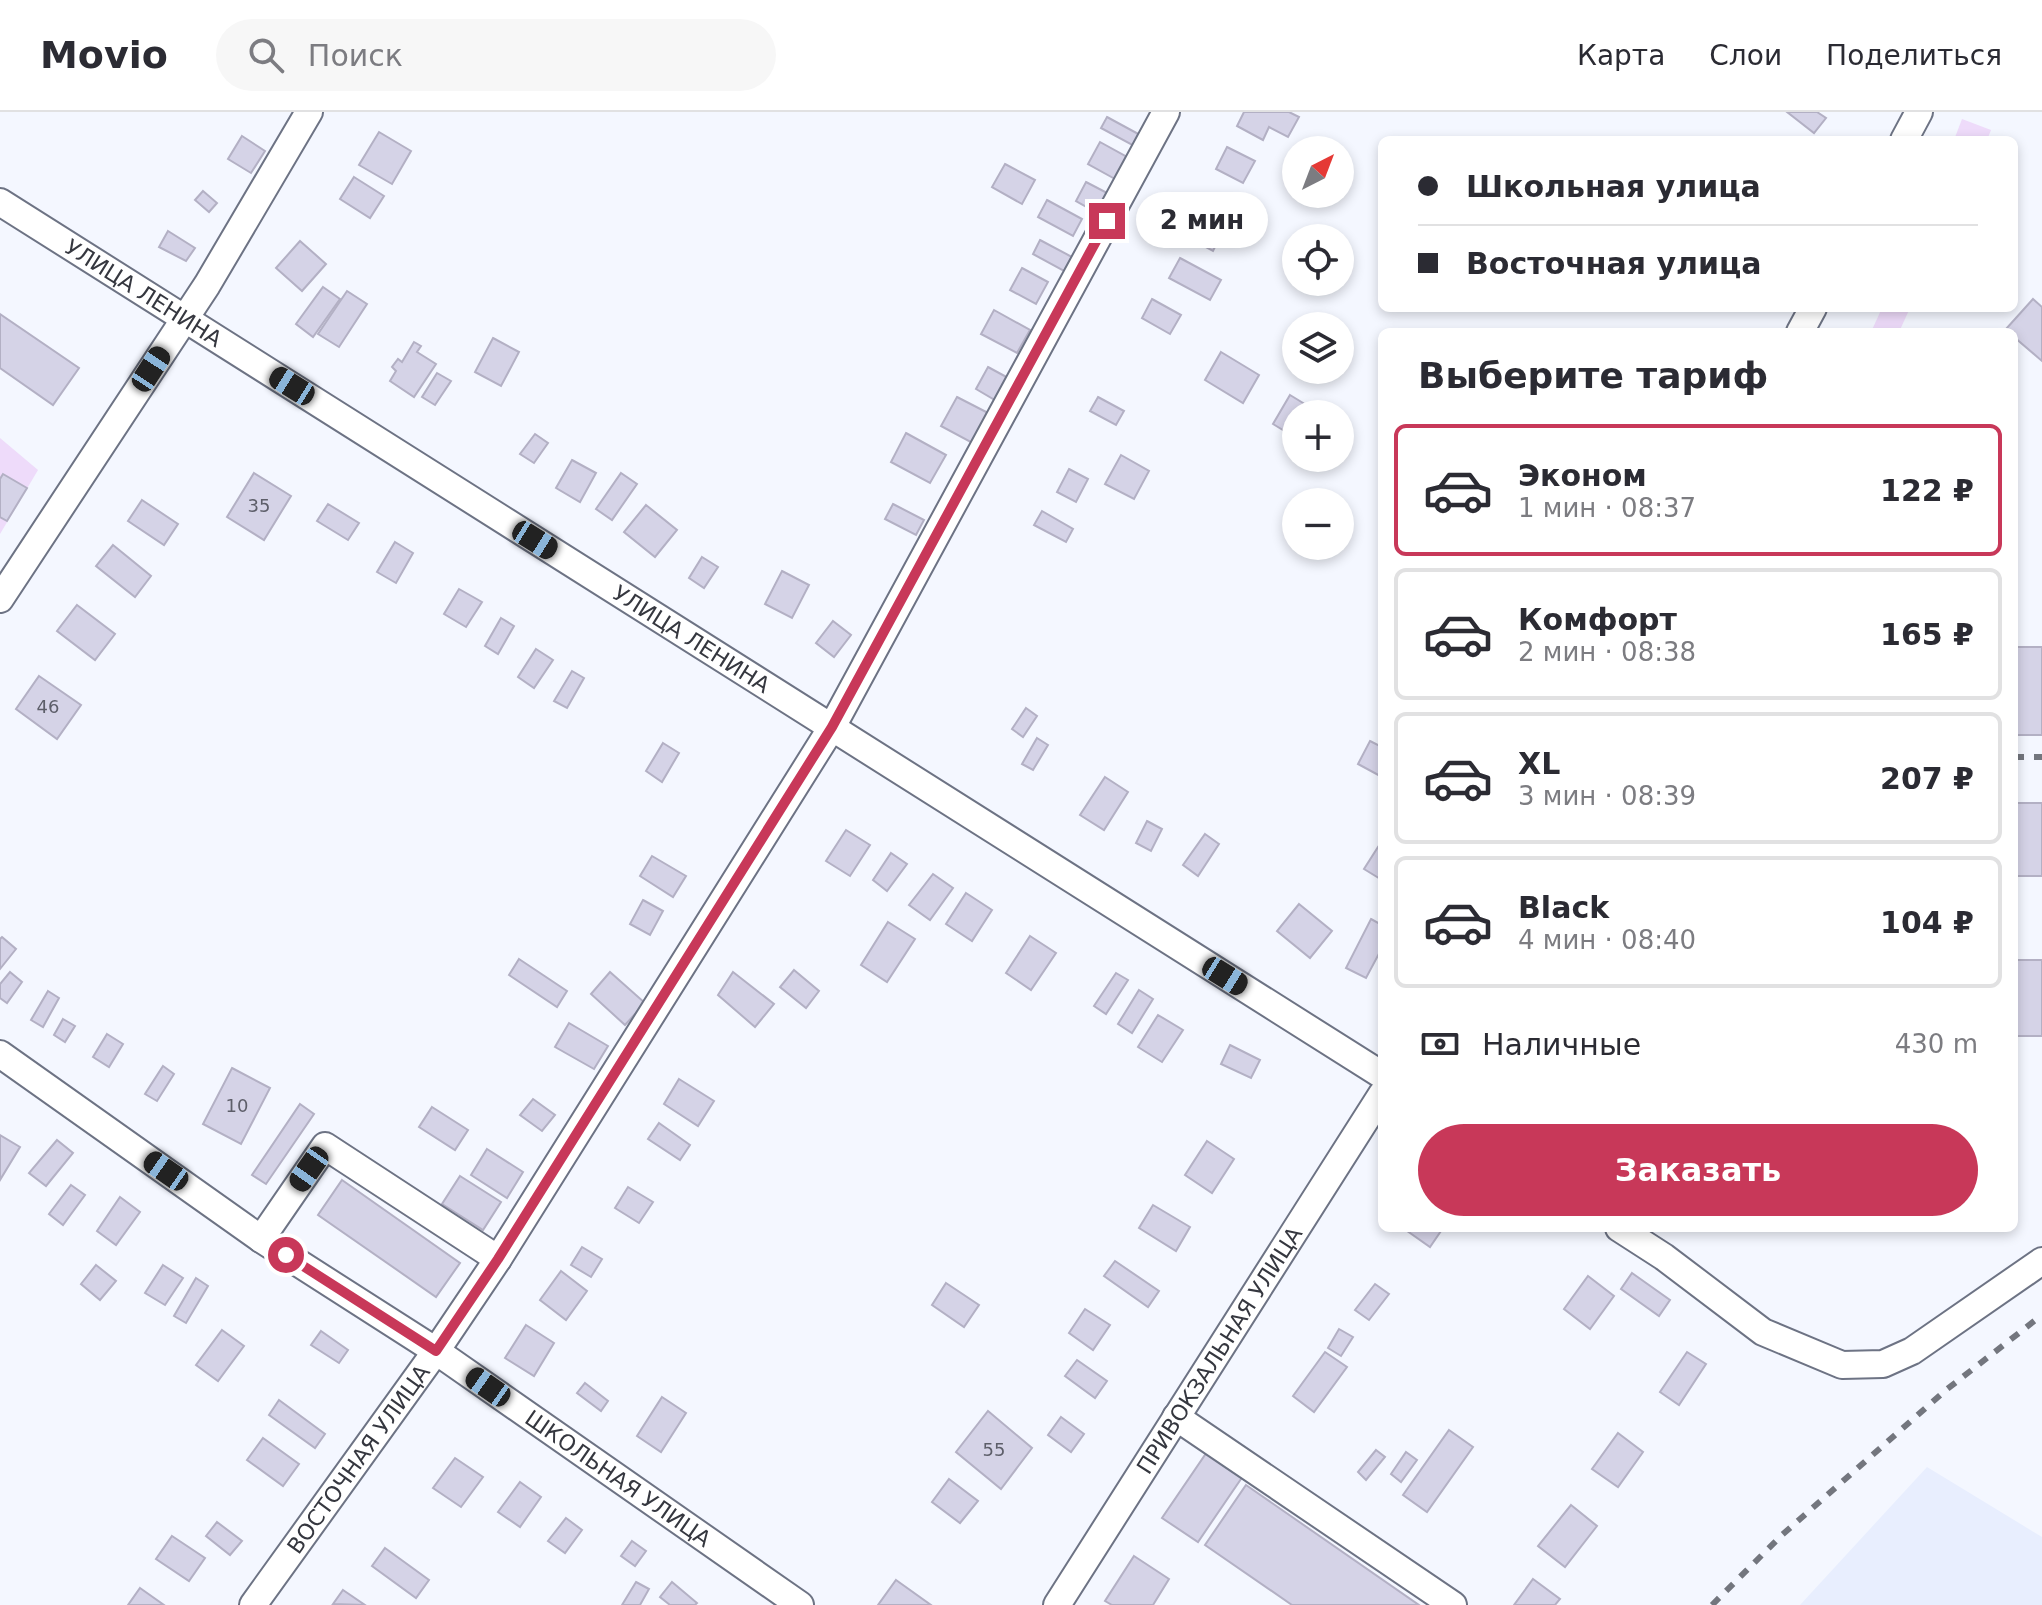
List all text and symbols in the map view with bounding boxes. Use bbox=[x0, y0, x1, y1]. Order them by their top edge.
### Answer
search box bbox=[216, 19, 776, 91]
text: Movio bbox=[40, 33, 168, 77]
icon: search bbox=[244, 33, 288, 77]
text: Поиск bbox=[308, 38, 403, 73]
text: Карта bbox=[1577, 39, 1665, 72]
text: Слои bbox=[1709, 39, 1782, 72]
text: Поделиться bbox=[1826, 39, 2002, 72]
north arrow bbox=[1282, 136, 1354, 208]
map controls bbox=[1282, 136, 1354, 560]
text: Школьная улица bbox=[1466, 169, 1761, 204]
callout: 2 мин bbox=[1135, 193, 1267, 249]
route end bbox=[1089, 203, 1125, 239]
text: 2 мин bbox=[1160, 205, 1244, 235]
button: locate bbox=[1282, 224, 1354, 296]
street label: УЛИЦА ЛЕНИНА bbox=[60, 234, 227, 352]
text: Восточная улица bbox=[1466, 246, 1762, 281]
button: layers bbox=[1282, 312, 1354, 384]
car bbox=[128, 342, 174, 396]
text: Выберите тариф bbox=[1418, 355, 1768, 396]
car bbox=[265, 363, 319, 409]
button: + bbox=[1282, 400, 1354, 472]
icon: car bbox=[1422, 454, 1494, 526]
text: Эконом bbox=[1518, 458, 1647, 493]
text: 122 ₽ bbox=[1880, 473, 1974, 508]
button: − bbox=[1282, 488, 1354, 560]
text: 1 мин · 08:37 bbox=[1518, 493, 1696, 523]
house number: 35 bbox=[248, 495, 270, 516]
car bbox=[508, 517, 562, 563]
street label: УЛИЦА ЛЕНИНА bbox=[608, 580, 774, 698]
icon: car bbox=[1422, 598, 1494, 670]
text: Комфорт bbox=[1518, 602, 1677, 637]
text: 165 ₽ bbox=[1880, 617, 1974, 652]
text: 2 мин · 08:38 bbox=[1518, 637, 1696, 667]
house number: 46 bbox=[37, 696, 59, 717]
icon: car bbox=[1422, 742, 1494, 814]
text: XL bbox=[1518, 746, 1560, 781]
text: 207 ₽ bbox=[1880, 761, 1974, 796]
text: 3 мин · 08:39 bbox=[1518, 781, 1696, 811]
icon: car bbox=[1422, 886, 1494, 958]
text: Black bbox=[1518, 890, 1609, 925]
text: 104 ₽ bbox=[1880, 905, 1974, 940]
text: 4 мин · 08:40 bbox=[1518, 925, 1696, 955]
car bbox=[1198, 953, 1252, 999]
icon: cash bbox=[1418, 1022, 1462, 1066]
text: Наличные bbox=[1482, 1027, 1641, 1062]
text: 430 m bbox=[1895, 1029, 1978, 1059]
house number: 10 bbox=[226, 1095, 248, 1116]
button: Заказать bbox=[1418, 1124, 1978, 1216]
car bbox=[285, 1142, 333, 1196]
car bbox=[139, 1147, 193, 1195]
street label: ПРИВОКЗАЛЬНАЯ УЛИЦА bbox=[1132, 1222, 1307, 1479]
route start bbox=[268, 1237, 304, 1273]
street label: ВОСТОЧНАЯ УЛИЦА bbox=[282, 1360, 435, 1558]
car bbox=[461, 1363, 515, 1411]
street label: ШКОЛЬНАЯ УЛИЦА bbox=[520, 1405, 716, 1552]
house number: 55 bbox=[983, 1439, 1005, 1460]

